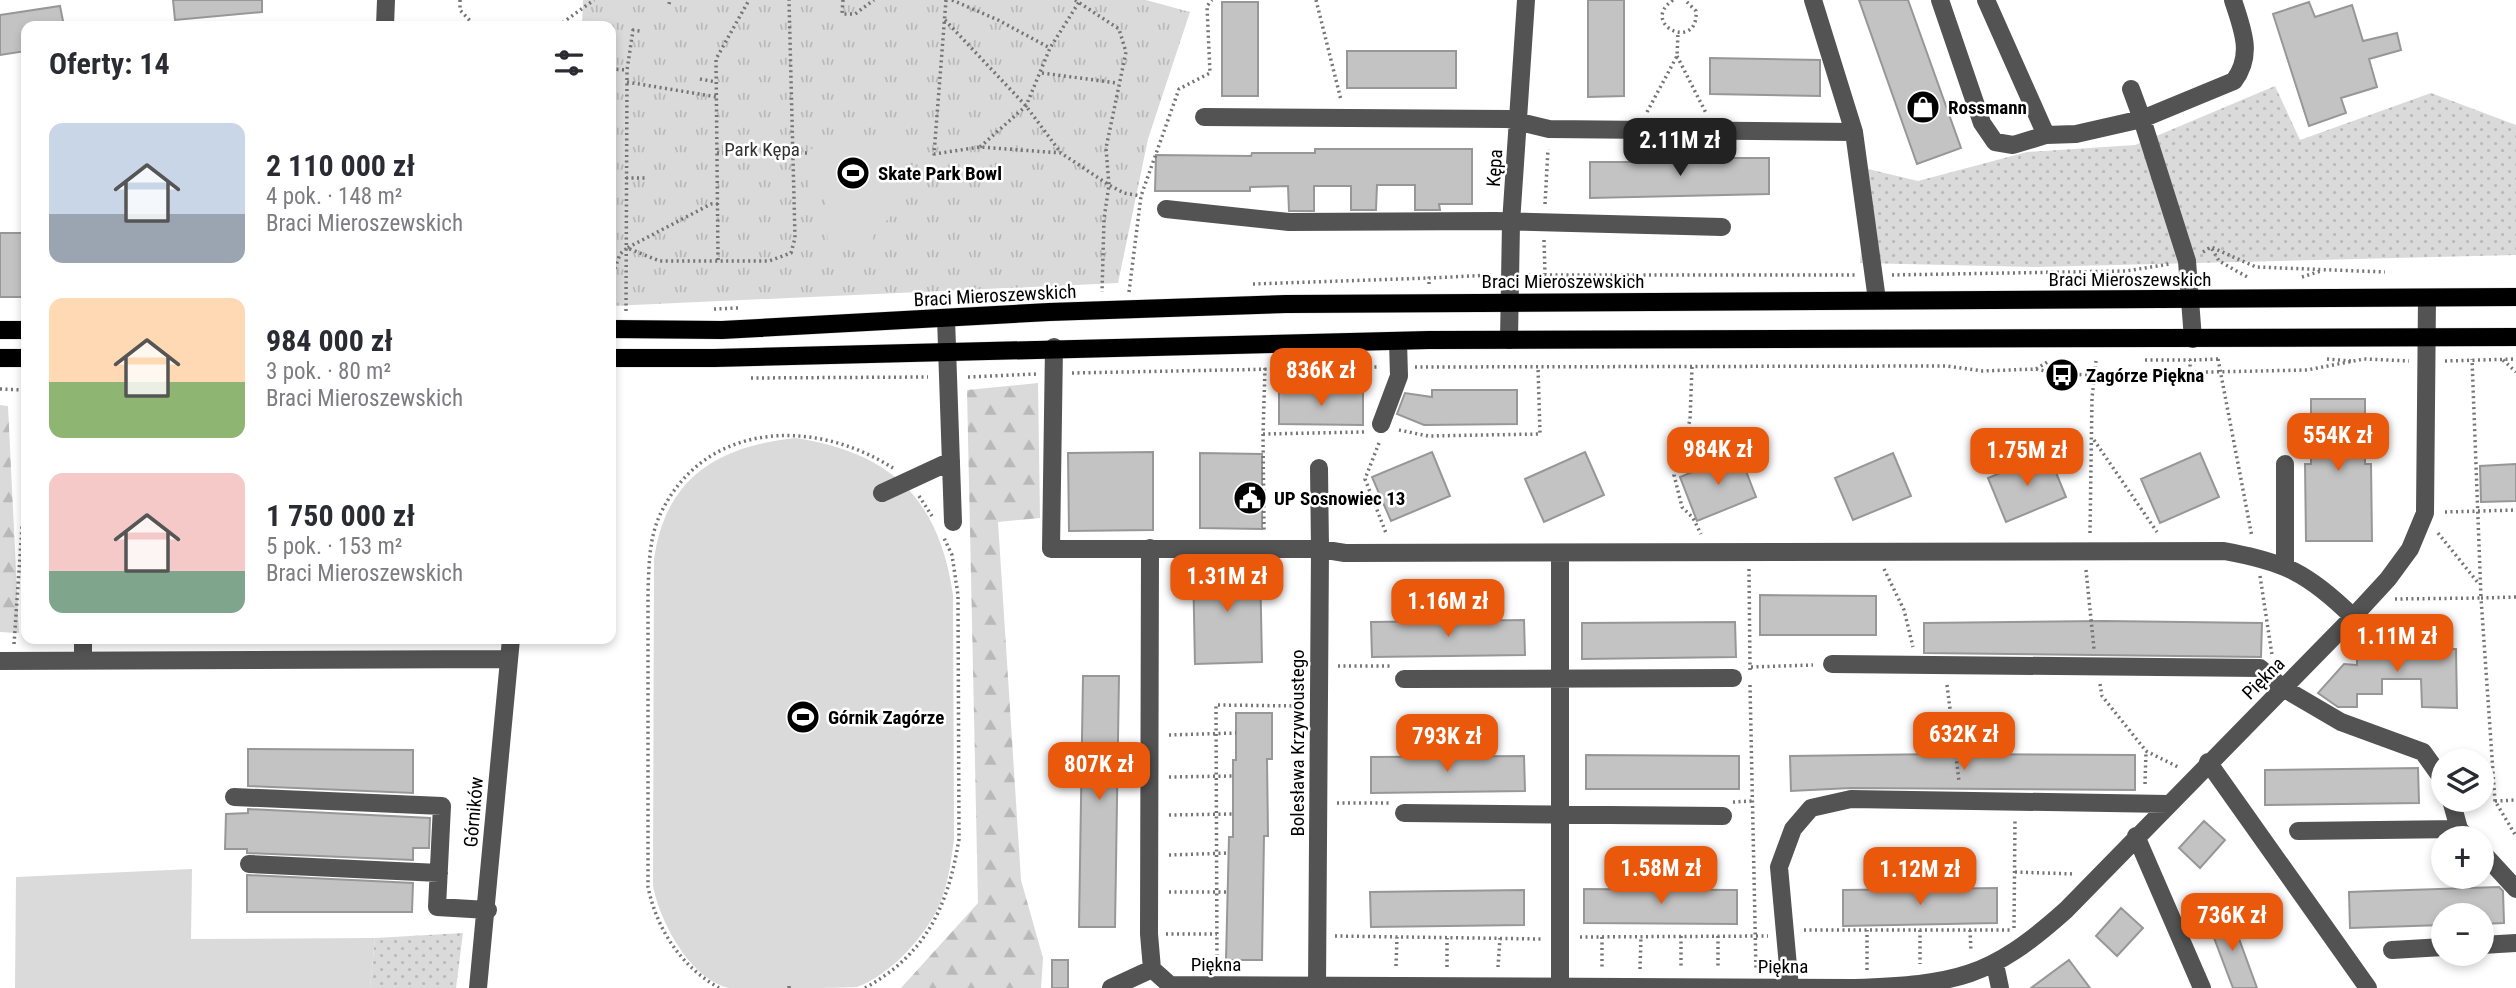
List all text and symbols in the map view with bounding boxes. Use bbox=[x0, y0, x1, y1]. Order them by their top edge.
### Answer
icon: filters bbox=[550, 44, 588, 82]
text: Oferty: 14 bbox=[49, 46, 170, 81]
shop icon: Rossmann bbox=[1904, 88, 1942, 126]
place label: Rossmann bbox=[1948, 96, 2027, 119]
pin: 2.11M zł bbox=[1608, 118, 1752, 178]
text: 2.11M zł bbox=[1639, 127, 1721, 154]
park label: Park Kępa bbox=[724, 138, 800, 161]
text: 2 110 000 zł bbox=[266, 148, 415, 183]
street label: Kępa bbox=[1482, 149, 1507, 188]
icon: home bbox=[105, 151, 189, 235]
sports icon: Skate Park Bowl bbox=[834, 154, 872, 192]
place label: Skate Park Bowl bbox=[878, 162, 1002, 185]
text: 4 pok. · 148 m² bbox=[266, 183, 402, 210]
text: Braci Mieroszewskich bbox=[266, 210, 463, 237]
street label: Braci Mieroszewskich bbox=[2049, 268, 2211, 291]
street label: Braci Mieroszewskich bbox=[1482, 270, 1644, 293]
street label: Braci Mieroszewskich bbox=[913, 280, 1077, 311]
text: 984 000 zł bbox=[266, 323, 393, 358]
icon: home bbox=[105, 326, 189, 410]
pin: 836K zł bbox=[1256, 348, 1386, 408]
bus stop icon: Zagórze Piękna bbox=[2043, 356, 2081, 394]
text: 836K zł bbox=[1286, 357, 1356, 384]
text: 3 pok. · 80 m² bbox=[266, 358, 391, 385]
place label: Zagórze Piękna bbox=[2086, 364, 2204, 387]
text: Braci Mieroszewskich bbox=[266, 385, 463, 412]
pin: 554K zł bbox=[2273, 414, 2403, 473]
text: 554K zł bbox=[2303, 422, 2373, 449]
pin: 984K zł bbox=[1653, 428, 1783, 487]
pin: 1.75M zł bbox=[1955, 428, 2099, 488]
text: 984K zł bbox=[1683, 436, 1753, 463]
text: 1.75M zł bbox=[1986, 437, 2068, 464]
public building icon: UP Sosnowiec 13 bbox=[1231, 479, 1269, 517]
place label: UP Sosnowiec 13 bbox=[1274, 487, 1405, 510]
text: 1 750 000 zł bbox=[266, 498, 415, 533]
icon: home bbox=[105, 501, 189, 585]
text: 5 pok. · 153 m² bbox=[266, 533, 402, 560]
pin: 1.31M zł bbox=[1155, 554, 1299, 614]
text: Braci Mieroszewskich bbox=[266, 560, 463, 587]
text: 1.31M zł bbox=[1186, 563, 1268, 590]
pin: 1.16M zł bbox=[1376, 580, 1520, 639]
text: 1.16M zł bbox=[1407, 588, 1489, 615]
pin: 1.11M zł bbox=[2325, 614, 2469, 674]
text: 1.11M zł bbox=[2356, 623, 2438, 650]
street label: Bolesława Krzywoustego bbox=[1286, 649, 1309, 837]
street label: Piękna bbox=[2237, 652, 2289, 704]
sports icon: Górnik Zagórze bbox=[784, 698, 822, 736]
place label: Górnik Zagórze bbox=[828, 706, 944, 729]
pin: 632K zł bbox=[1899, 712, 2029, 772]
pin: 793K zł bbox=[1382, 714, 1512, 774]
text: 632K zł bbox=[1929, 721, 1999, 748]
text: 793K zł bbox=[1412, 723, 1482, 750]
pin: 807K zł bbox=[1034, 742, 1164, 802]
map controls bbox=[2431, 749, 2494, 966]
button: layers bbox=[2431, 749, 2494, 812]
text: 807K zł bbox=[1064, 751, 1134, 778]
street label: Górników bbox=[459, 776, 488, 848]
button: + bbox=[2431, 826, 2494, 889]
pin: 1.58M zł bbox=[1589, 846, 1733, 906]
pin: 1.12M zł bbox=[1848, 848, 1992, 907]
text: 1.58M zł bbox=[1620, 855, 1702, 882]
text: 1.12M zł bbox=[1879, 856, 1961, 883]
pin: 736K zł bbox=[2167, 894, 2297, 953]
text: 736K zł bbox=[2197, 902, 2267, 929]
button: − bbox=[2431, 903, 2494, 966]
street label: Piękna bbox=[1191, 953, 1241, 976]
street label: Piękna bbox=[1758, 955, 1808, 978]

